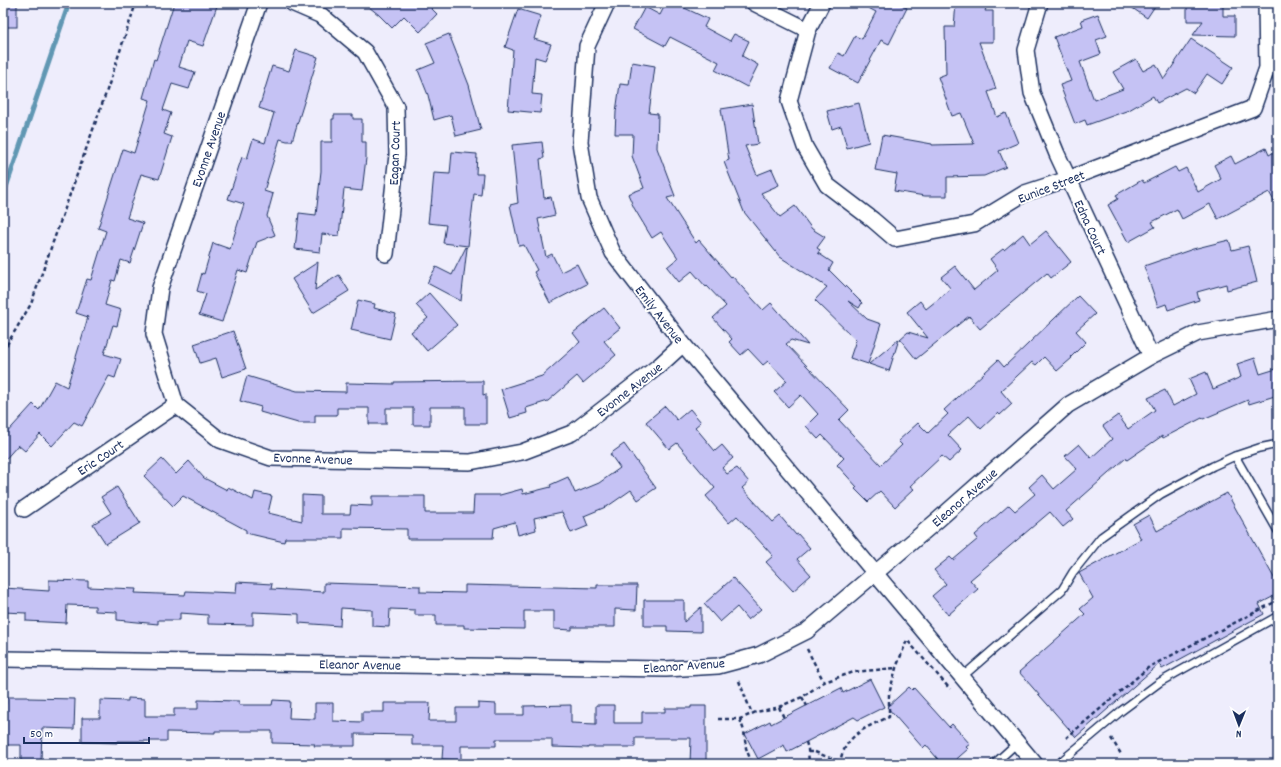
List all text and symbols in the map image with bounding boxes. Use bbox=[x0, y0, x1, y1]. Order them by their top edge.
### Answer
street label: Evonne Avenue bbox=[188, 109, 232, 190]
street label: Eagan Court bbox=[385, 120, 407, 186]
street label: Eunice Street bbox=[1015, 166, 1088, 210]
street label: Edna Court bbox=[1068, 197, 1111, 259]
street label: Emily Avenue bbox=[629, 282, 688, 349]
street label: Evonne Avenue bbox=[593, 358, 668, 423]
street label: Eric Court bbox=[74, 436, 128, 482]
street label: Evonne Avenue bbox=[273, 449, 353, 471]
street label: Eleanor Avenue bbox=[928, 464, 1003, 533]
street label: Eleanor Avenue bbox=[643, 654, 726, 680]
street label: Eleanor Avenue bbox=[319, 655, 401, 677]
north arrow bbox=[1219, 705, 1259, 745]
scale bar bbox=[24, 719, 149, 745]
text: N bbox=[1235, 725, 1242, 741]
text: 50 m bbox=[30, 726, 53, 743]

